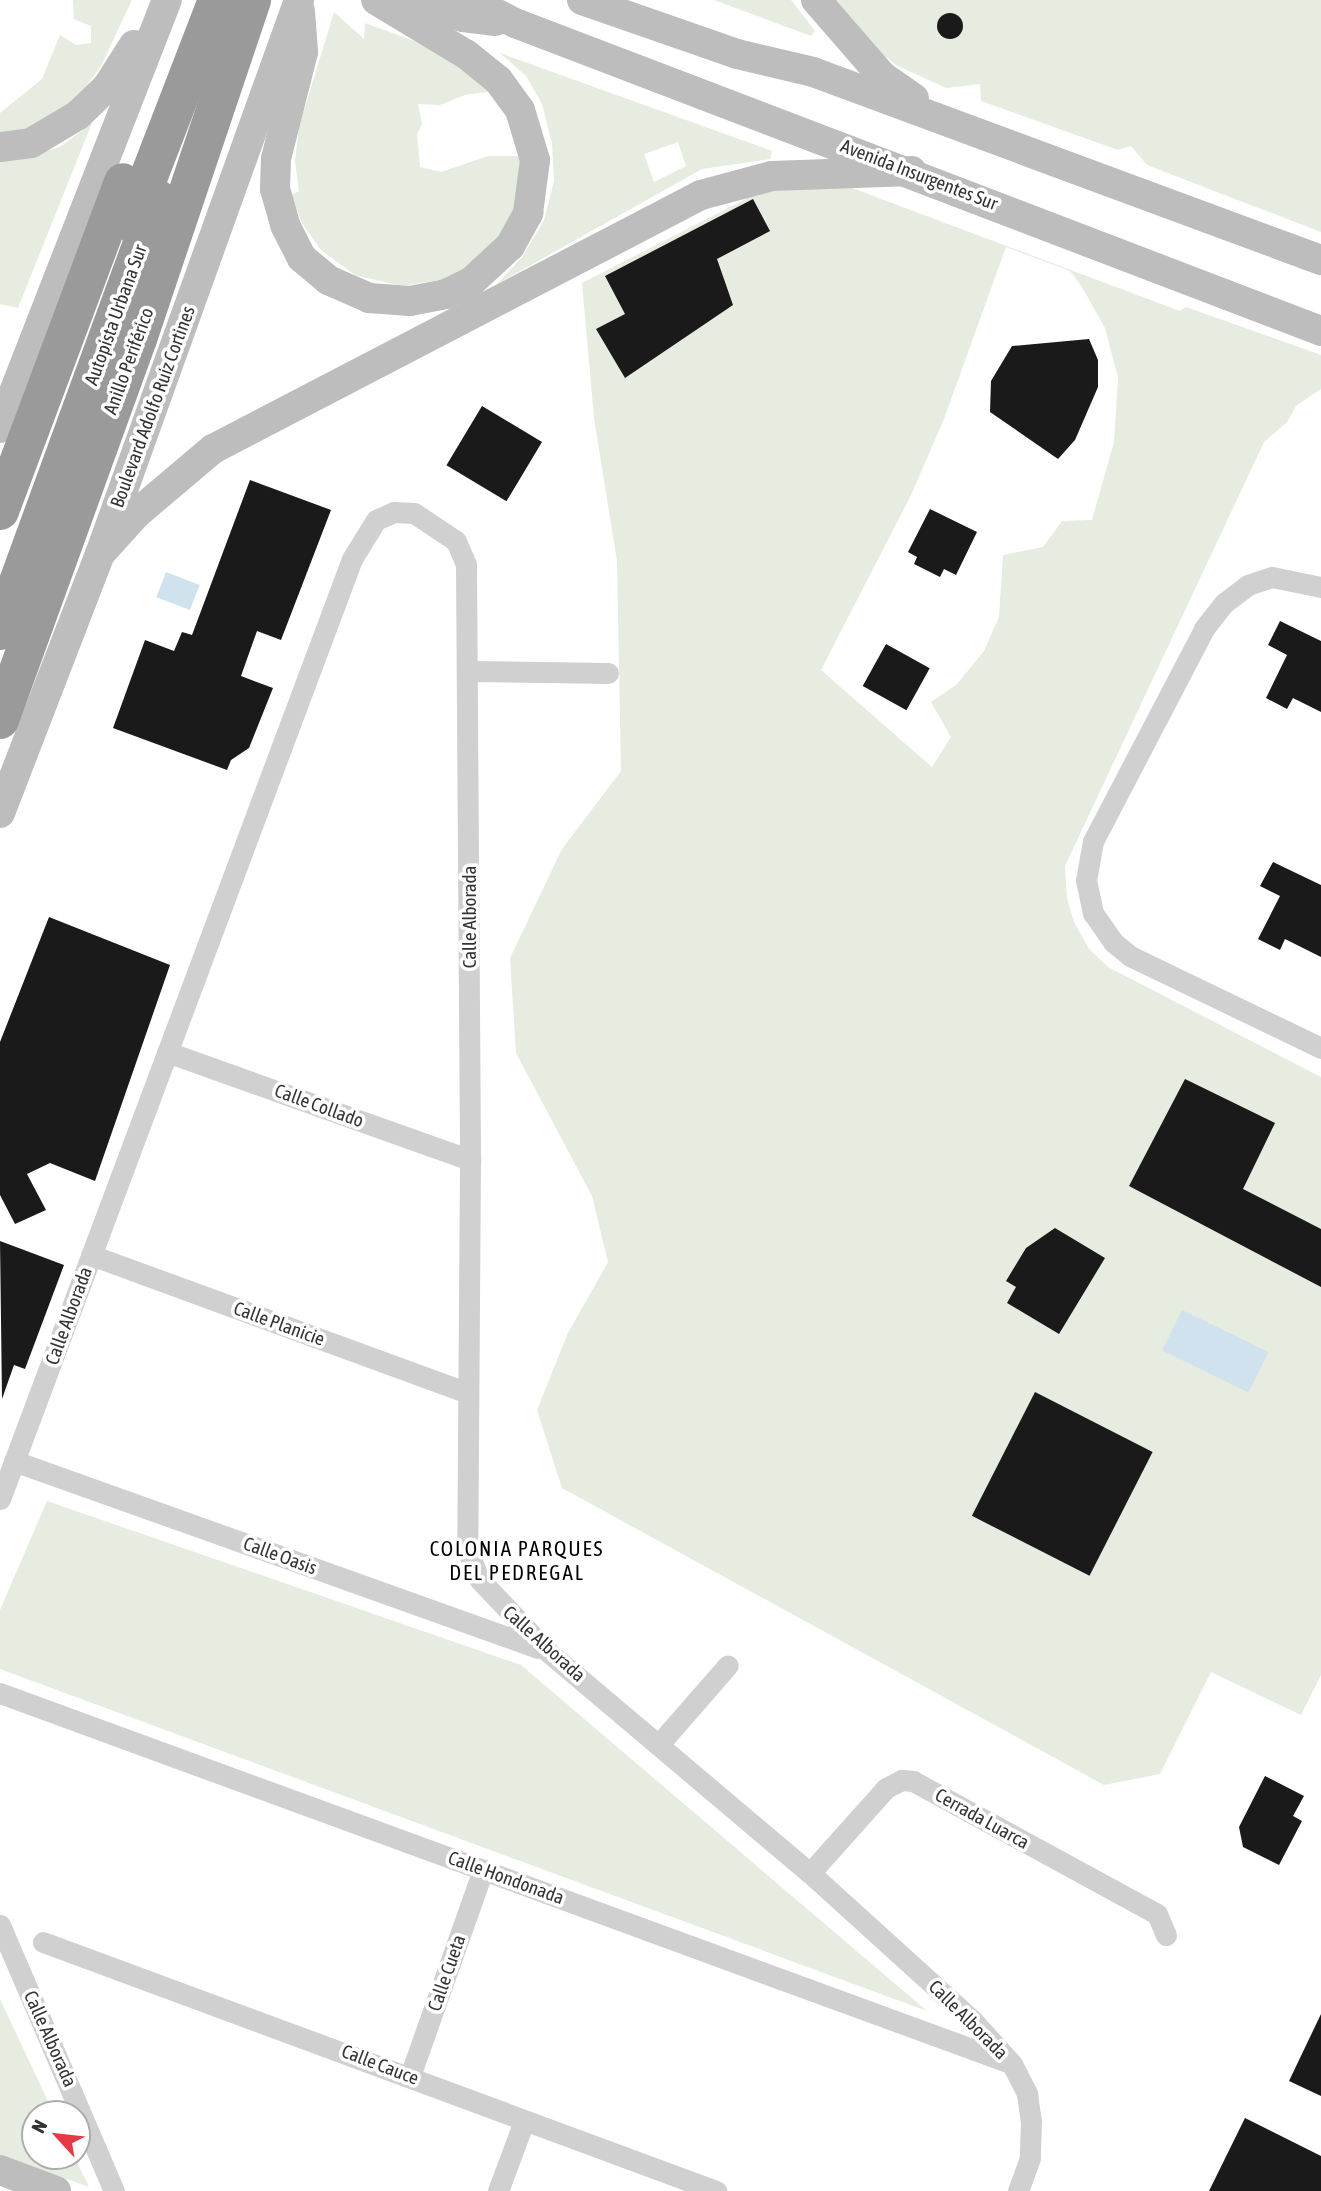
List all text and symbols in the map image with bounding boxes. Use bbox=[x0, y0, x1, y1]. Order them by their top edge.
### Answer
street label: Avenida Insurgentes Sur bbox=[837, 135, 1001, 215]
street label: Autopista Urbana Sur bbox=[80, 242, 152, 388]
street label: Boulevard Adolfo Ruiz Cortines bbox=[106, 303, 200, 511]
street label: Anillo Periférico bbox=[99, 305, 159, 417]
street label: Calle Alborada bbox=[459, 866, 481, 968]
street label: Calle Collado bbox=[271, 1079, 367, 1133]
street label: Calle Alborada bbox=[41, 1264, 97, 1368]
street label: Calle Planicie bbox=[230, 1297, 328, 1351]
street label: Calle Oasis bbox=[240, 1532, 320, 1580]
district label: COLONIA PARQUES DEL PEDREGAL bbox=[432, 1535, 602, 1585]
street label: Calle Alborada bbox=[498, 1601, 590, 1687]
street label: Cerrada Luarca bbox=[931, 1784, 1033, 1854]
street label: Calle Hondonada bbox=[445, 1847, 567, 1909]
street label: Calle Cueta bbox=[423, 1932, 471, 2014]
street label: Calle Alborada bbox=[924, 1976, 1012, 2064]
street label: Calle Alborada bbox=[19, 1987, 81, 2091]
street label: Calle Cauce bbox=[338, 2040, 422, 2090]
north arrow bbox=[21, 2100, 91, 2170]
text: N bbox=[27, 2116, 51, 2136]

